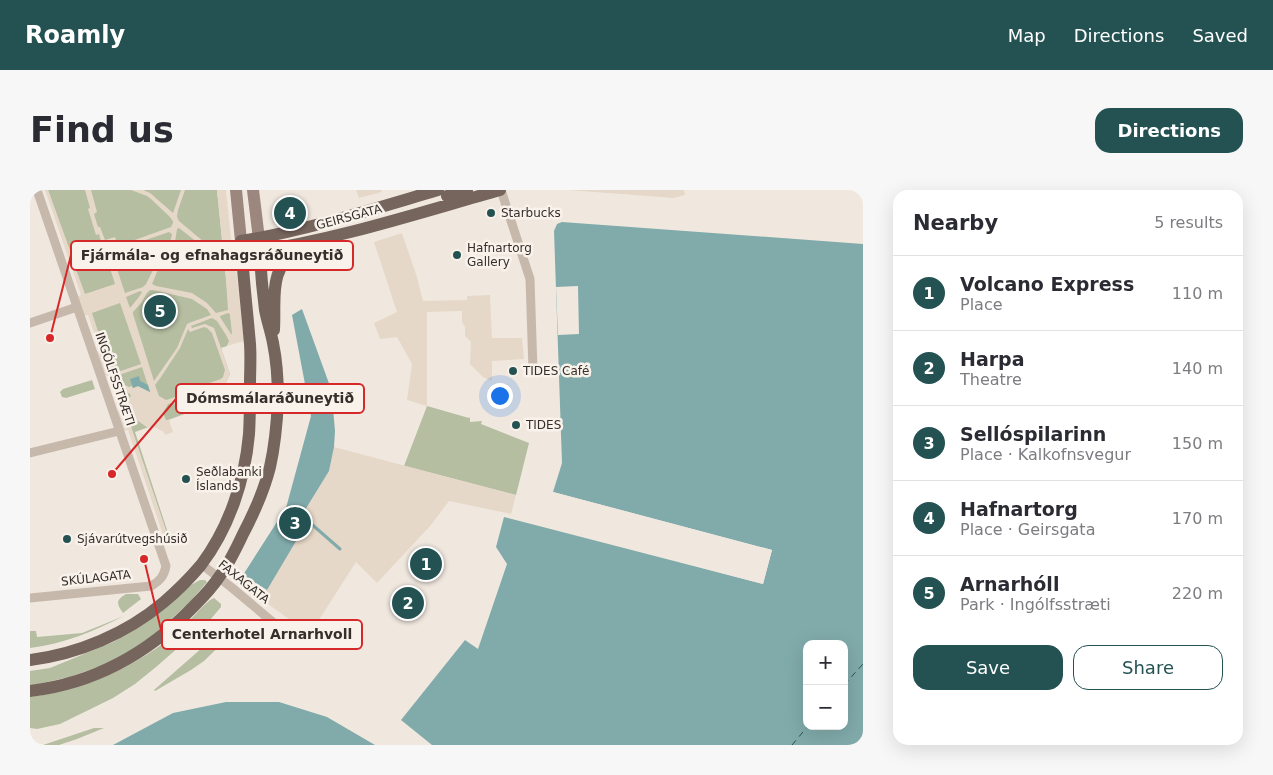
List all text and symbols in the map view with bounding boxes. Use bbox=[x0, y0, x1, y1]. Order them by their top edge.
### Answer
text: Roamly bbox=[25, 21, 125, 49]
text: Map bbox=[1008, 25, 1046, 46]
text: Directions bbox=[1074, 25, 1164, 46]
text: Saved bbox=[1192, 25, 1248, 46]
button: Directions bbox=[1095, 108, 1243, 153]
text: Find us bbox=[30, 110, 174, 150]
pin: 4 bbox=[274, 194, 306, 232]
street label: GEIRSGATA bbox=[315, 201, 384, 233]
place label: Starbucks bbox=[501, 206, 561, 220]
marker: Starbucks bbox=[485, 207, 497, 219]
text: Nearby bbox=[913, 211, 998, 235]
text: 5 results bbox=[1154, 213, 1223, 232]
callout: Fjármála- og efnahagsráðuneytið bbox=[71, 241, 353, 270]
place label: Hafnartorg Gallery bbox=[467, 241, 532, 269]
text: Fjármála- og efnahagsráðuneytið bbox=[81, 247, 344, 263]
marker: Hafnartorg Gallery bbox=[451, 249, 463, 261]
text: Volcano Express bbox=[960, 273, 1134, 295]
text: 1 bbox=[923, 284, 935, 303]
text: 110 m bbox=[1172, 284, 1223, 303]
pin: 5 bbox=[144, 292, 176, 330]
text: Place bbox=[960, 295, 1003, 314]
street label: INGÓLFSSTRÆTI bbox=[92, 330, 139, 428]
text: Harpa bbox=[960, 348, 1025, 370]
text: 2 bbox=[923, 359, 935, 378]
text: 140 m bbox=[1172, 359, 1223, 378]
place label: TIDES Café bbox=[522, 364, 589, 378]
marker: TIDES Café bbox=[507, 365, 519, 377]
text: Theatre bbox=[960, 370, 1022, 389]
your location bbox=[487, 383, 513, 409]
callout: Dómsmálaráðuneytið bbox=[176, 384, 364, 413]
text: Dómsmálaráðuneytið bbox=[186, 390, 354, 406]
place label: TIDES bbox=[525, 418, 561, 432]
marker: TIDES bbox=[510, 419, 522, 431]
text: Sellóspilarinn bbox=[960, 423, 1106, 445]
text: 3 bbox=[923, 434, 935, 453]
text: 150 m bbox=[1172, 434, 1223, 453]
text: Place · Kalkofnsvegur bbox=[960, 445, 1131, 464]
place label: Seðlabanki Íslands bbox=[196, 465, 262, 493]
marker: Seðlabanki Íslands bbox=[180, 473, 192, 485]
text: Hafnartorg bbox=[960, 498, 1078, 520]
pin: 3 bbox=[279, 504, 311, 542]
text: 4 bbox=[923, 509, 935, 528]
text: 170 m bbox=[1172, 509, 1223, 528]
text: Place · Geirsgata bbox=[960, 520, 1095, 539]
place label: Sjávarútvegshúsið bbox=[77, 532, 188, 546]
marker: Sjávarútvegshúsið bbox=[61, 533, 73, 545]
pin: 1 bbox=[410, 545, 442, 583]
street label: FAXAGATA bbox=[216, 557, 273, 607]
street label: SKÚLAGATA bbox=[60, 566, 132, 589]
text: Arnarhóll bbox=[960, 573, 1059, 595]
pin: 2 bbox=[392, 584, 424, 622]
text: 5 bbox=[923, 584, 935, 603]
text: 220 m bbox=[1172, 584, 1223, 603]
text: Park · Ingólfsstræti bbox=[960, 595, 1111, 614]
callout: Centerhotel Arnarhvoll bbox=[162, 620, 362, 649]
text: Centerhotel Arnarhvoll bbox=[172, 626, 352, 642]
map controls bbox=[803, 640, 848, 730]
button: + bbox=[803, 640, 848, 685]
button: Save bbox=[913, 645, 1063, 690]
button: Share bbox=[1073, 645, 1223, 690]
button: − bbox=[803, 685, 848, 730]

